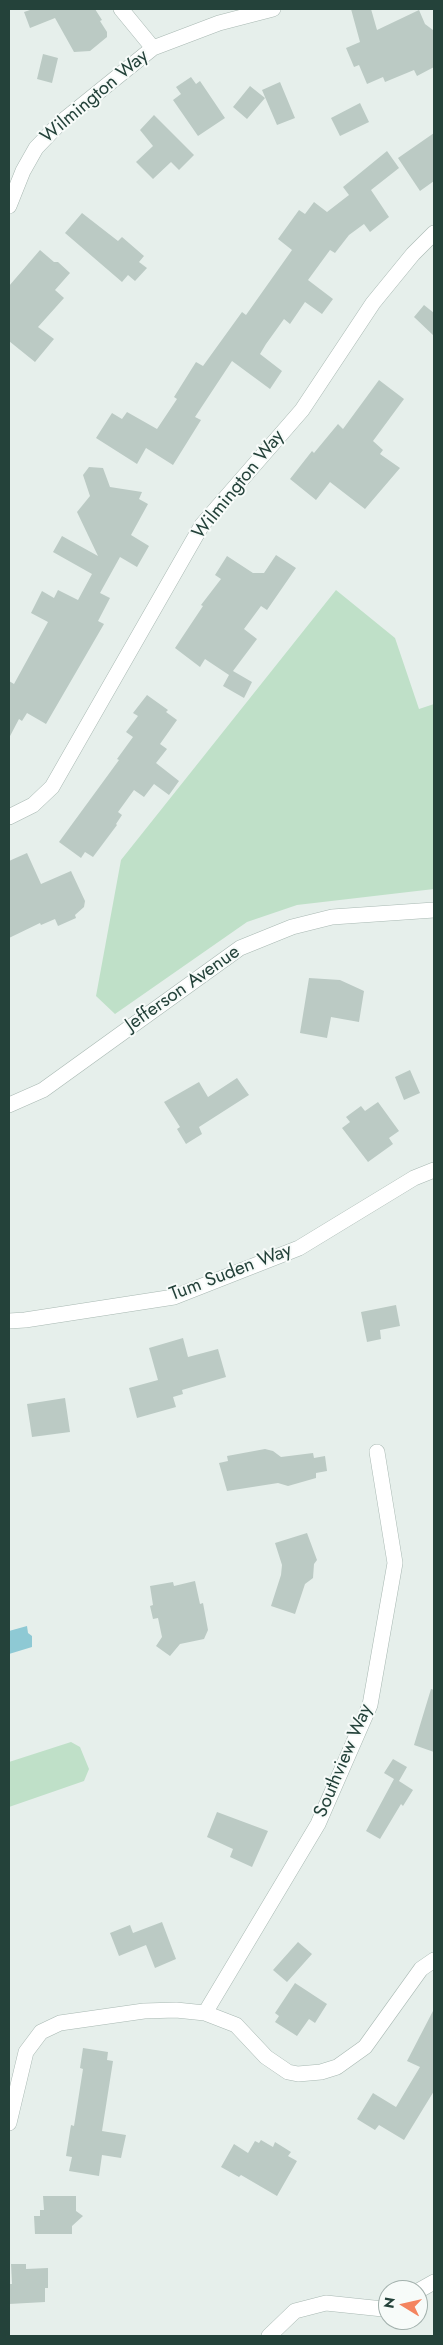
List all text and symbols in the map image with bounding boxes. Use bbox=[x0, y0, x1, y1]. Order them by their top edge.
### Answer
street label: Wilmington Way bbox=[36, 45, 154, 149]
street label: Wilmington Way bbox=[188, 426, 290, 544]
street label: Jefferson Avenue bbox=[121, 941, 245, 1037]
street label: Tum Suden Way bbox=[167, 1239, 295, 1307]
street label: Southview Way bbox=[310, 1701, 378, 1821]
north arrow bbox=[378, 2280, 428, 2330]
text: N bbox=[378, 2296, 400, 2310]

